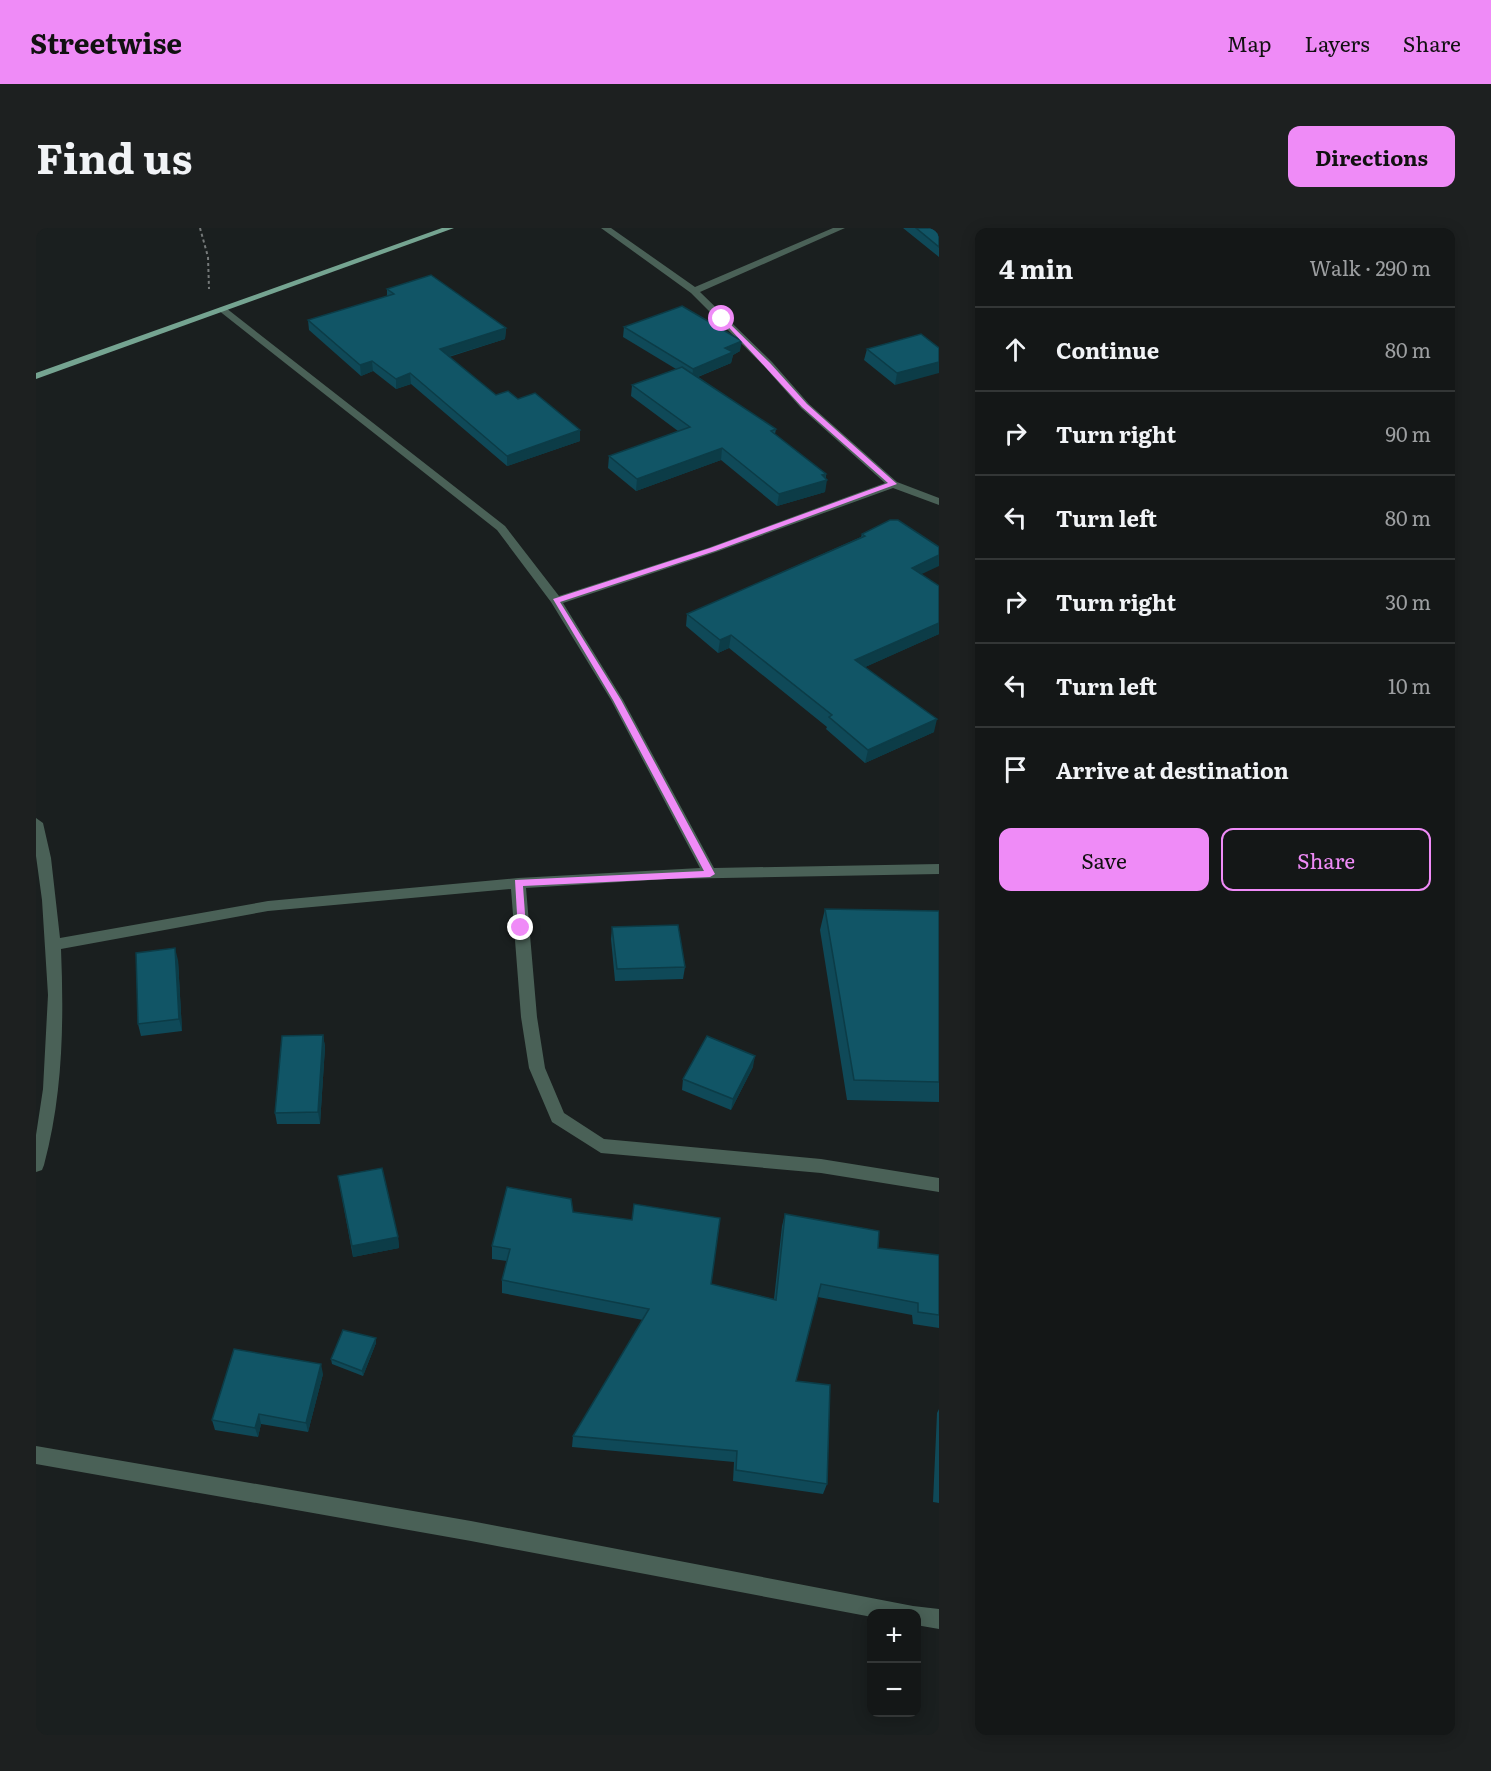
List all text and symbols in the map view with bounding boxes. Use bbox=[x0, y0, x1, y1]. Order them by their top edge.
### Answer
text: Streetwise bbox=[30, 21, 182, 63]
text: Map bbox=[1227, 27, 1272, 58]
text: Layers bbox=[1305, 27, 1370, 58]
text: Share bbox=[1403, 27, 1461, 58]
text: Find us bbox=[36, 125, 193, 187]
button: Directions bbox=[1288, 126, 1455, 187]
text: 4 min bbox=[999, 248, 1073, 287]
text: Walk · 290 m bbox=[1310, 252, 1431, 282]
route start bbox=[708, 305, 734, 331]
icon: ahead bbox=[999, 333, 1032, 366]
text: Continue bbox=[1056, 333, 1159, 366]
text: 80 m bbox=[1385, 334, 1431, 364]
icon: right bbox=[999, 417, 1032, 450]
text: Turn right bbox=[1056, 417, 1176, 450]
text: 90 m bbox=[1386, 418, 1431, 448]
icon: left bbox=[999, 501, 1032, 534]
text: Turn left bbox=[1056, 501, 1157, 534]
text: 80 m bbox=[1385, 502, 1431, 532]
icon: right bbox=[999, 585, 1032, 618]
text: Turn right bbox=[1056, 585, 1176, 618]
text: 30 m bbox=[1385, 586, 1431, 616]
icon: left bbox=[999, 669, 1032, 702]
text: Turn left bbox=[1056, 669, 1157, 702]
text: 10 m bbox=[1388, 670, 1431, 700]
icon: arrive bbox=[999, 753, 1032, 786]
text: Arrive at destination bbox=[1056, 753, 1289, 786]
button: Save bbox=[999, 828, 1209, 891]
button: Share bbox=[1221, 828, 1431, 891]
route end bbox=[507, 914, 533, 940]
map controls bbox=[867, 1609, 921, 1717]
button: + bbox=[867, 1609, 921, 1663]
button: − bbox=[867, 1663, 921, 1717]

